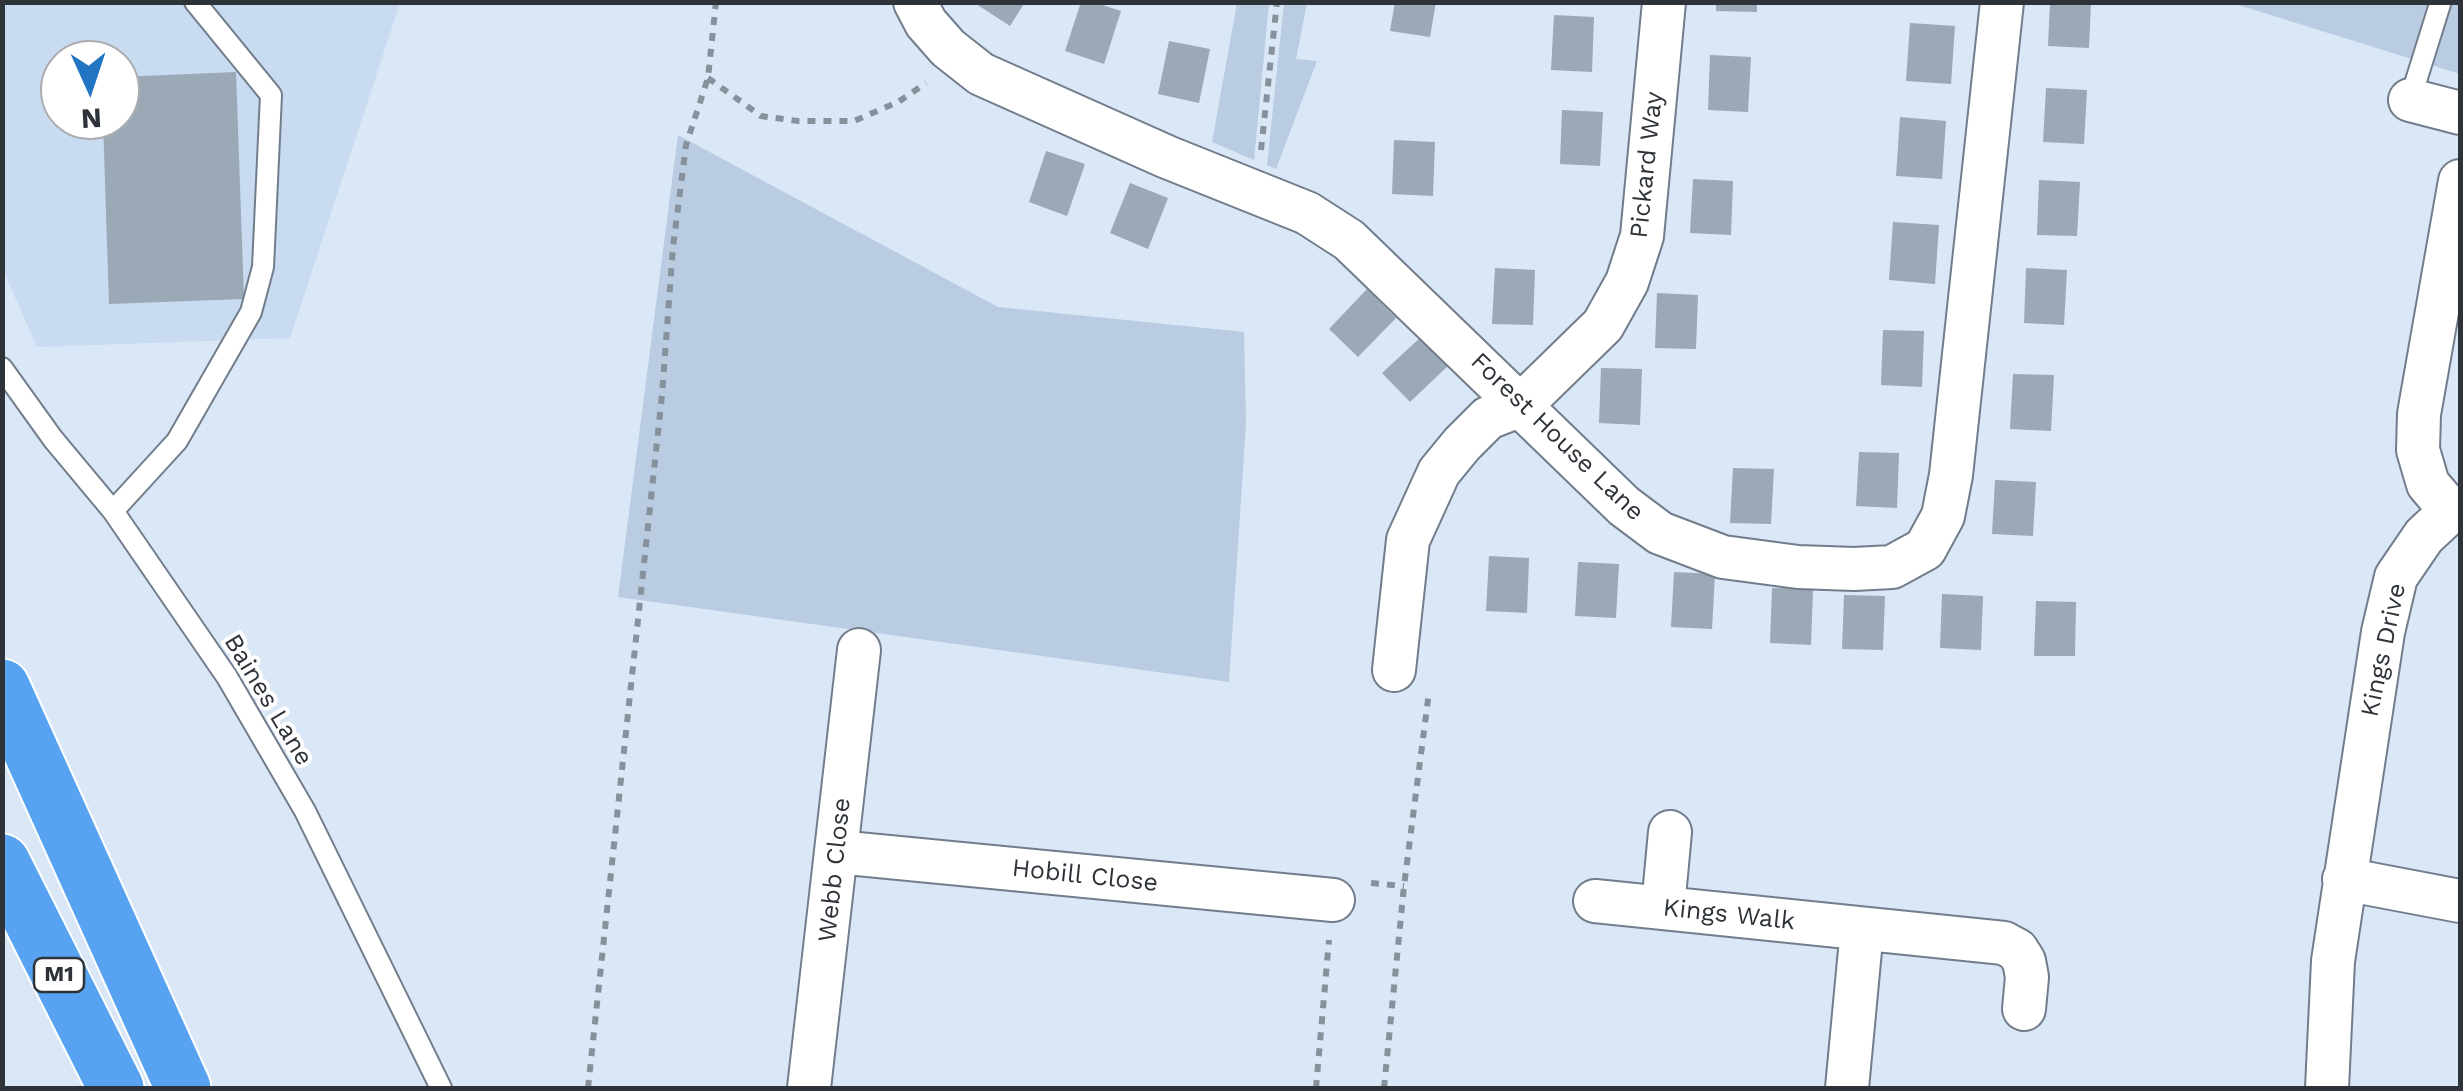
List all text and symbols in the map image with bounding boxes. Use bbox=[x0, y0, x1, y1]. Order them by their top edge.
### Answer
north arrow bbox=[40, 40, 140, 140]
street label: Pickard Way bbox=[1624, 90, 1670, 240]
text: N bbox=[80, 101, 103, 135]
street label: Forest House Lane bbox=[1464, 347, 1650, 527]
street label: Kings Drive bbox=[2355, 581, 2413, 719]
street label: Baines Lane bbox=[217, 629, 319, 771]
street label: Webb Close bbox=[813, 796, 857, 944]
street label: Hobill Close bbox=[1010, 853, 1160, 899]
street label: Kings Walk bbox=[1662, 893, 1796, 937]
road number: M1 bbox=[34, 958, 84, 992]

